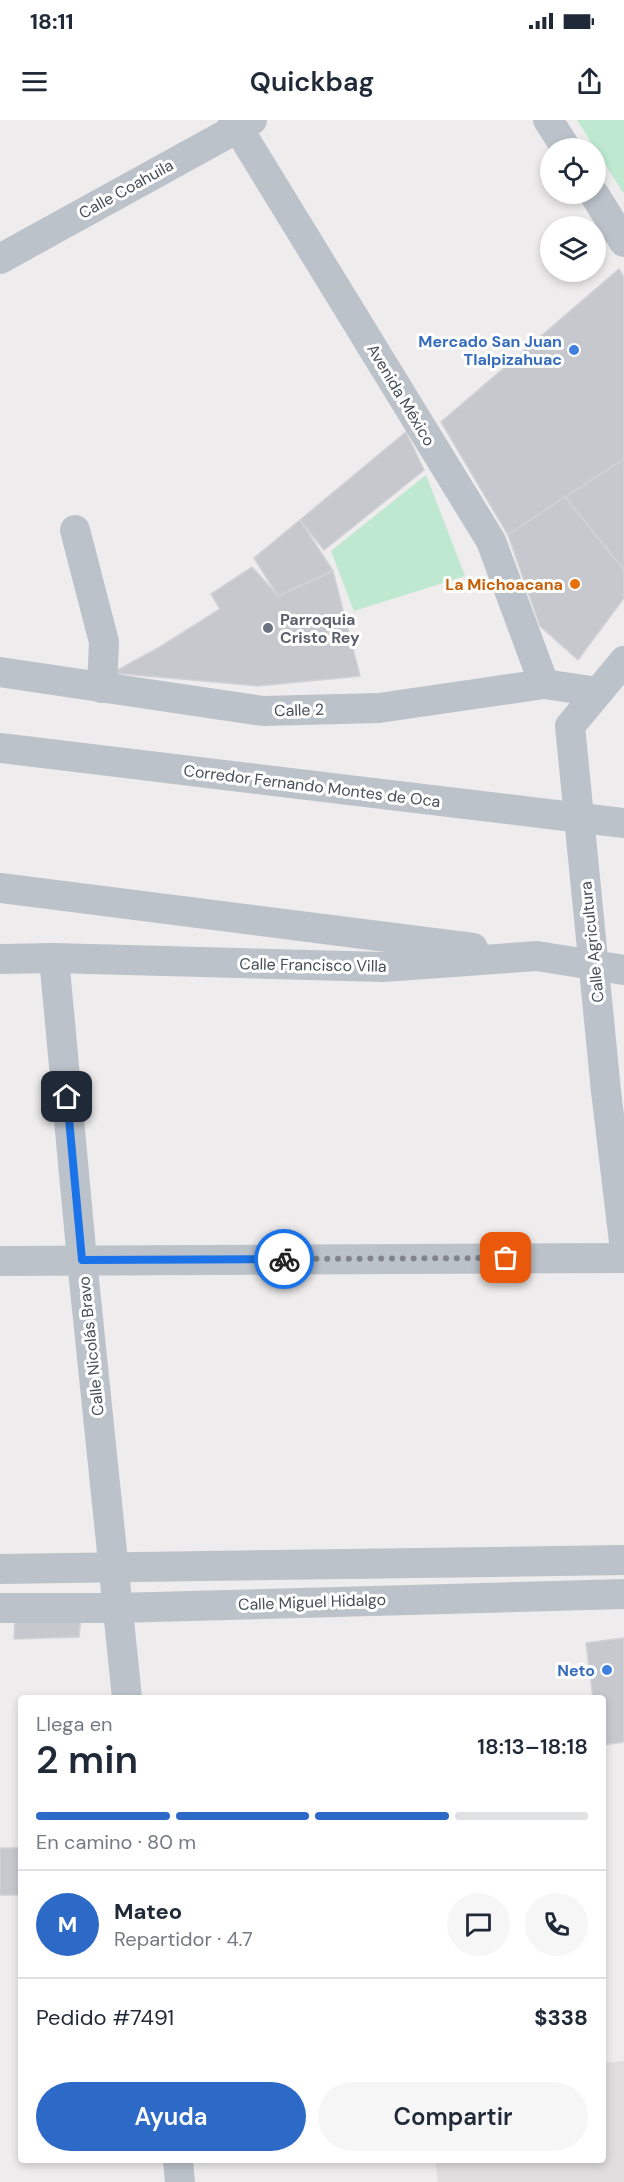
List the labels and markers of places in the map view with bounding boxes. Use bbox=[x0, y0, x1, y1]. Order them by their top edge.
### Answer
place label: Mercado San Juan Tlalpizahuac bbox=[418, 331, 562, 370]
marker: Mercado San Juan Tlalpizahuac bbox=[567, 343, 581, 357]
place label: La Michoacana bbox=[445, 574, 563, 595]
marker: La Michoacana bbox=[568, 577, 582, 591]
place label: Parroquia Cristo Rey bbox=[280, 609, 360, 648]
marker: Parroquia Cristo Rey bbox=[261, 621, 275, 635]
pin bbox=[41, 1071, 92, 1122]
pin bbox=[480, 1232, 531, 1283]
place label: Neto bbox=[557, 1660, 595, 1681]
marker: Neto bbox=[600, 1663, 614, 1677]

